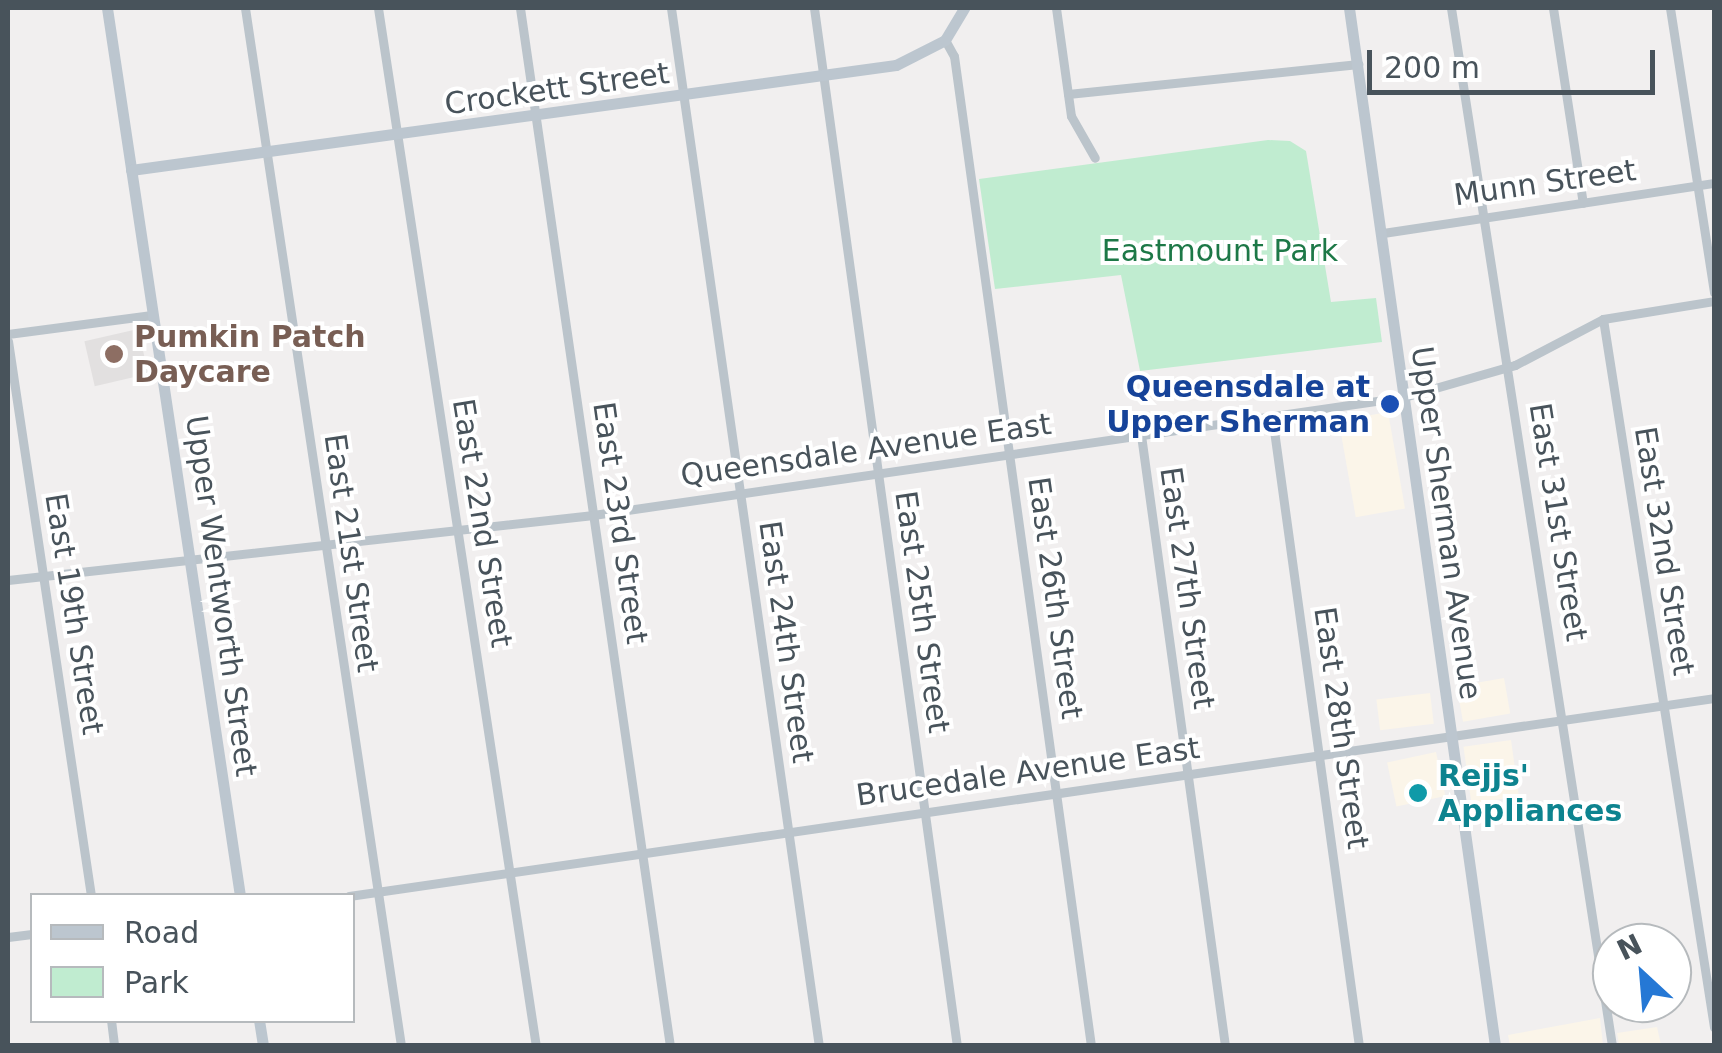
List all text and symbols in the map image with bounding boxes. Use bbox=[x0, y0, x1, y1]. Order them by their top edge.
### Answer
scale bar bbox=[1372, 30, 1660, 92]
text: 200 m bbox=[1384, 50, 1480, 85]
street label: Crockett Street bbox=[442, 55, 672, 123]
street label: Munn Street bbox=[1452, 152, 1638, 214]
park label: Eastmount Park bbox=[1102, 233, 1338, 269]
place label: Pumkin Patch Daycare bbox=[134, 319, 366, 390]
marker: Pumkin Patch Daycare bbox=[103, 343, 125, 365]
street label: Upper Sherman Avenue bbox=[1403, 344, 1489, 702]
place label: Queensdale at Upper Sherman bbox=[1106, 369, 1370, 440]
marker: Queensdale at Upper Sherman bbox=[1379, 393, 1401, 415]
street label: East 22nd Street bbox=[445, 396, 519, 650]
street label: East 23rd Street bbox=[585, 400, 655, 646]
street label: East 31st Street bbox=[1521, 400, 1595, 644]
street label: Queensdale Avenue East bbox=[678, 406, 1054, 494]
street label: Upper Wentworth Street bbox=[178, 413, 264, 779]
street label: East 32nd Street bbox=[1627, 424, 1701, 678]
street label: East 21st Street bbox=[316, 431, 386, 675]
street label: East 27th Street bbox=[1152, 465, 1222, 711]
street label: East 26th Street bbox=[1020, 475, 1090, 721]
street label: East 25th Street bbox=[887, 489, 957, 735]
street label: East 19th Street bbox=[37, 491, 111, 737]
street label: East 24th Street bbox=[751, 519, 821, 765]
street label: East 28th Street bbox=[1306, 605, 1376, 851]
street label: Brucedale Avenue East bbox=[854, 730, 1202, 814]
place label: Rejjs' Appliances bbox=[1438, 758, 1622, 828]
marker: Rejjs' Appliances bbox=[1407, 782, 1429, 804]
legend bbox=[30, 893, 355, 1023]
text: Road bbox=[124, 915, 199, 950]
north arrow bbox=[1592, 923, 1692, 1023]
text: N bbox=[1612, 927, 1647, 967]
text: Park bbox=[124, 965, 189, 1000]

